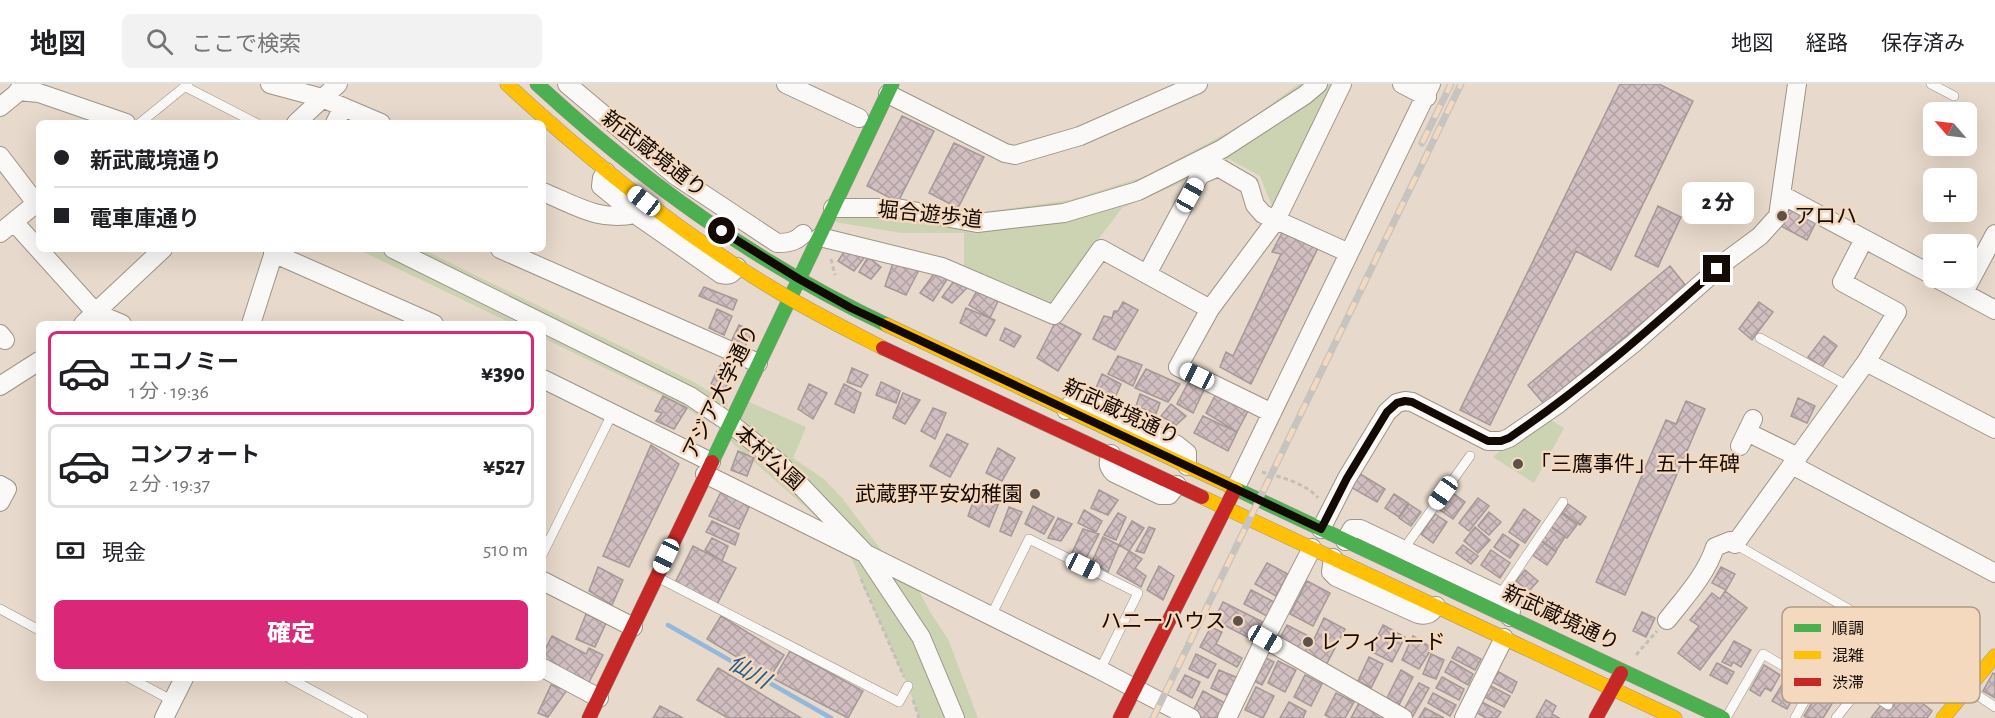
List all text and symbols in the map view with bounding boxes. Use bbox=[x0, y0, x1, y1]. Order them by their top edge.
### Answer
search box bbox=[122, 14, 542, 68]
icon: search bbox=[143, 25, 176, 58]
text: 地図 bbox=[30, 31, 86, 59]
text: ここで検索 bbox=[191, 33, 301, 55]
text: 地図 bbox=[1731, 33, 1773, 54]
text: 経路 bbox=[1806, 33, 1848, 54]
text: 保存済み bbox=[1881, 33, 1965, 54]
north arrow bbox=[1923, 102, 1977, 156]
map controls bbox=[1923, 102, 1977, 288]
street label: 新武蔵境通り bbox=[598, 106, 711, 201]
text: 新武蔵境通り bbox=[90, 150, 222, 172]
button: + bbox=[1923, 168, 1977, 222]
car bbox=[1173, 175, 1207, 215]
callout: 2 分 bbox=[1681, 182, 1753, 224]
car bbox=[624, 183, 664, 219]
text: 2 分 bbox=[1702, 193, 1734, 213]
street label: 堀合遊歩道 bbox=[877, 198, 983, 231]
place label: アロハ bbox=[1794, 206, 1857, 227]
text: 電車庫通り bbox=[90, 208, 200, 230]
marker: アロハ bbox=[1775, 209, 1789, 223]
route start bbox=[708, 217, 735, 244]
button: − bbox=[1923, 234, 1977, 288]
route end bbox=[1703, 255, 1730, 282]
street label: アジア大学通り bbox=[679, 321, 762, 462]
icon: car bbox=[57, 346, 111, 400]
text: エコノミー bbox=[129, 351, 239, 373]
car bbox=[1177, 360, 1217, 392]
text: ¥390 bbox=[481, 362, 525, 384]
street label: 新武蔵境通り bbox=[1059, 375, 1183, 448]
text: 1 分 · 19:36 bbox=[129, 382, 209, 402]
street label: 本村公園 bbox=[731, 421, 808, 494]
icon: car bbox=[57, 439, 111, 493]
text: コンフォート bbox=[129, 444, 260, 466]
place label: 「三鷹事件」五十年碑 bbox=[1530, 453, 1740, 475]
text: ¥527 bbox=[483, 455, 525, 477]
marker: 「三鷹事件」五十年碑 bbox=[1511, 457, 1525, 471]
car bbox=[1425, 473, 1461, 513]
text: 2 分 · 19:37 bbox=[129, 475, 210, 495]
place label: 武蔵野平安幼稚園 bbox=[855, 483, 1023, 505]
marker: 武蔵野平安幼稚園 bbox=[1028, 487, 1042, 501]
icon: cash bbox=[54, 534, 87, 567]
car bbox=[650, 536, 682, 576]
text: 510 m bbox=[483, 540, 528, 560]
text: 現金 bbox=[102, 542, 146, 564]
car bbox=[1063, 550, 1103, 582]
street label: 新武蔵境通り bbox=[1499, 581, 1623, 654]
button: 確定 bbox=[54, 600, 528, 669]
legend bbox=[1782, 607, 1980, 703]
place label: ハニーハウス bbox=[1100, 611, 1226, 632]
marker: ハニーハウス bbox=[1231, 614, 1245, 628]
text: 順調 bbox=[1832, 621, 1864, 637]
car bbox=[1245, 622, 1285, 656]
place label: レフィナード bbox=[1320, 632, 1446, 653]
marker: レフィナード bbox=[1301, 635, 1315, 649]
text: 混雑 bbox=[1832, 647, 1864, 664]
water label: 仙川 bbox=[724, 651, 776, 694]
text: 渋滞 bbox=[1832, 675, 1864, 691]

